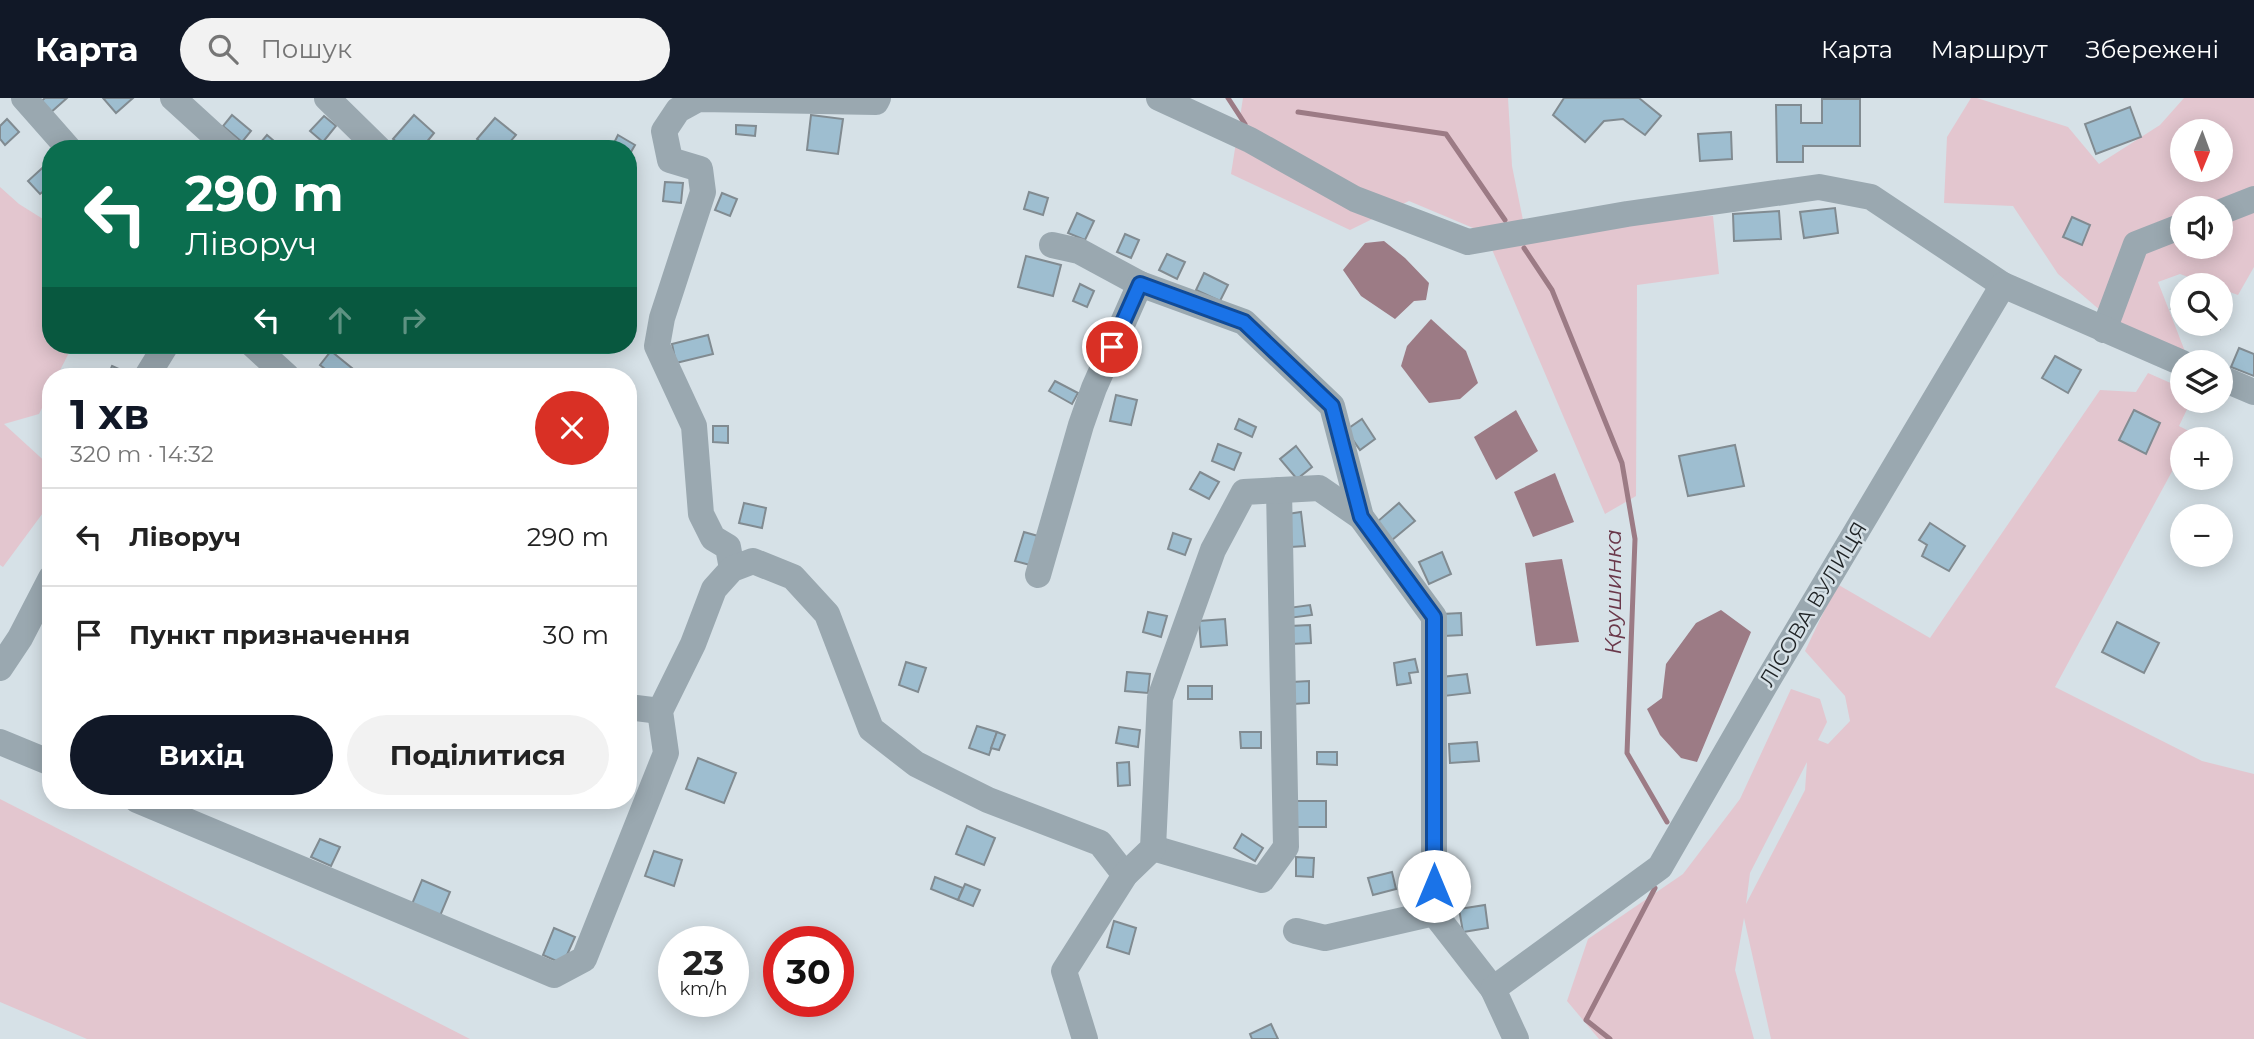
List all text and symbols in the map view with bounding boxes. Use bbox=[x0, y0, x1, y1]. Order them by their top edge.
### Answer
search box bbox=[180, 18, 670, 81]
text: Карта bbox=[35, 29, 138, 69]
icon: search bbox=[204, 30, 242, 68]
text: Пошук bbox=[260, 33, 352, 65]
text: Карта bbox=[1821, 35, 1893, 64]
text: Маршрут bbox=[1931, 35, 2048, 64]
text: Збережені bbox=[2086, 35, 2219, 64]
north arrow bbox=[2170, 119, 2233, 182]
map controls bbox=[2170, 119, 2233, 567]
text: 290 m bbox=[185, 164, 344, 223]
icon: left bbox=[70, 168, 161, 259]
button: sound bbox=[2170, 196, 2233, 259]
text: Ліворуч bbox=[185, 224, 317, 263]
button: search bbox=[2170, 273, 2233, 336]
icon: left bbox=[248, 301, 286, 339]
icon: ahead bbox=[321, 301, 359, 339]
icon: right bbox=[394, 301, 432, 339]
pin bbox=[1082, 317, 1142, 377]
icon: arrive bbox=[1093, 328, 1131, 366]
button: layers bbox=[2170, 350, 2233, 413]
text: 1 хв bbox=[70, 388, 149, 440]
button: close bbox=[535, 391, 609, 465]
button: + bbox=[2170, 427, 2233, 490]
text: 320 m · 14:32 bbox=[70, 440, 214, 468]
button: − bbox=[2170, 504, 2233, 567]
street label: ЛІСОВА ВУЛИЦЯ bbox=[1754, 517, 1872, 691]
icon: left bbox=[70, 518, 108, 556]
text: Ліворуч bbox=[129, 521, 241, 553]
text: 290 m bbox=[527, 521, 609, 553]
water label: Крушинка bbox=[1599, 529, 1627, 655]
icon: arrive bbox=[70, 616, 108, 654]
text: Пункт призначення bbox=[129, 619, 410, 651]
text: 30 m bbox=[543, 619, 609, 651]
button: Вихід bbox=[70, 715, 333, 795]
button: Поділитися bbox=[347, 715, 609, 795]
position arrow bbox=[1397, 849, 1471, 923]
speed limit sign: 30 bbox=[763, 926, 854, 1017]
text: 23 bbox=[683, 941, 724, 984]
text: km/h bbox=[679, 978, 728, 1000]

